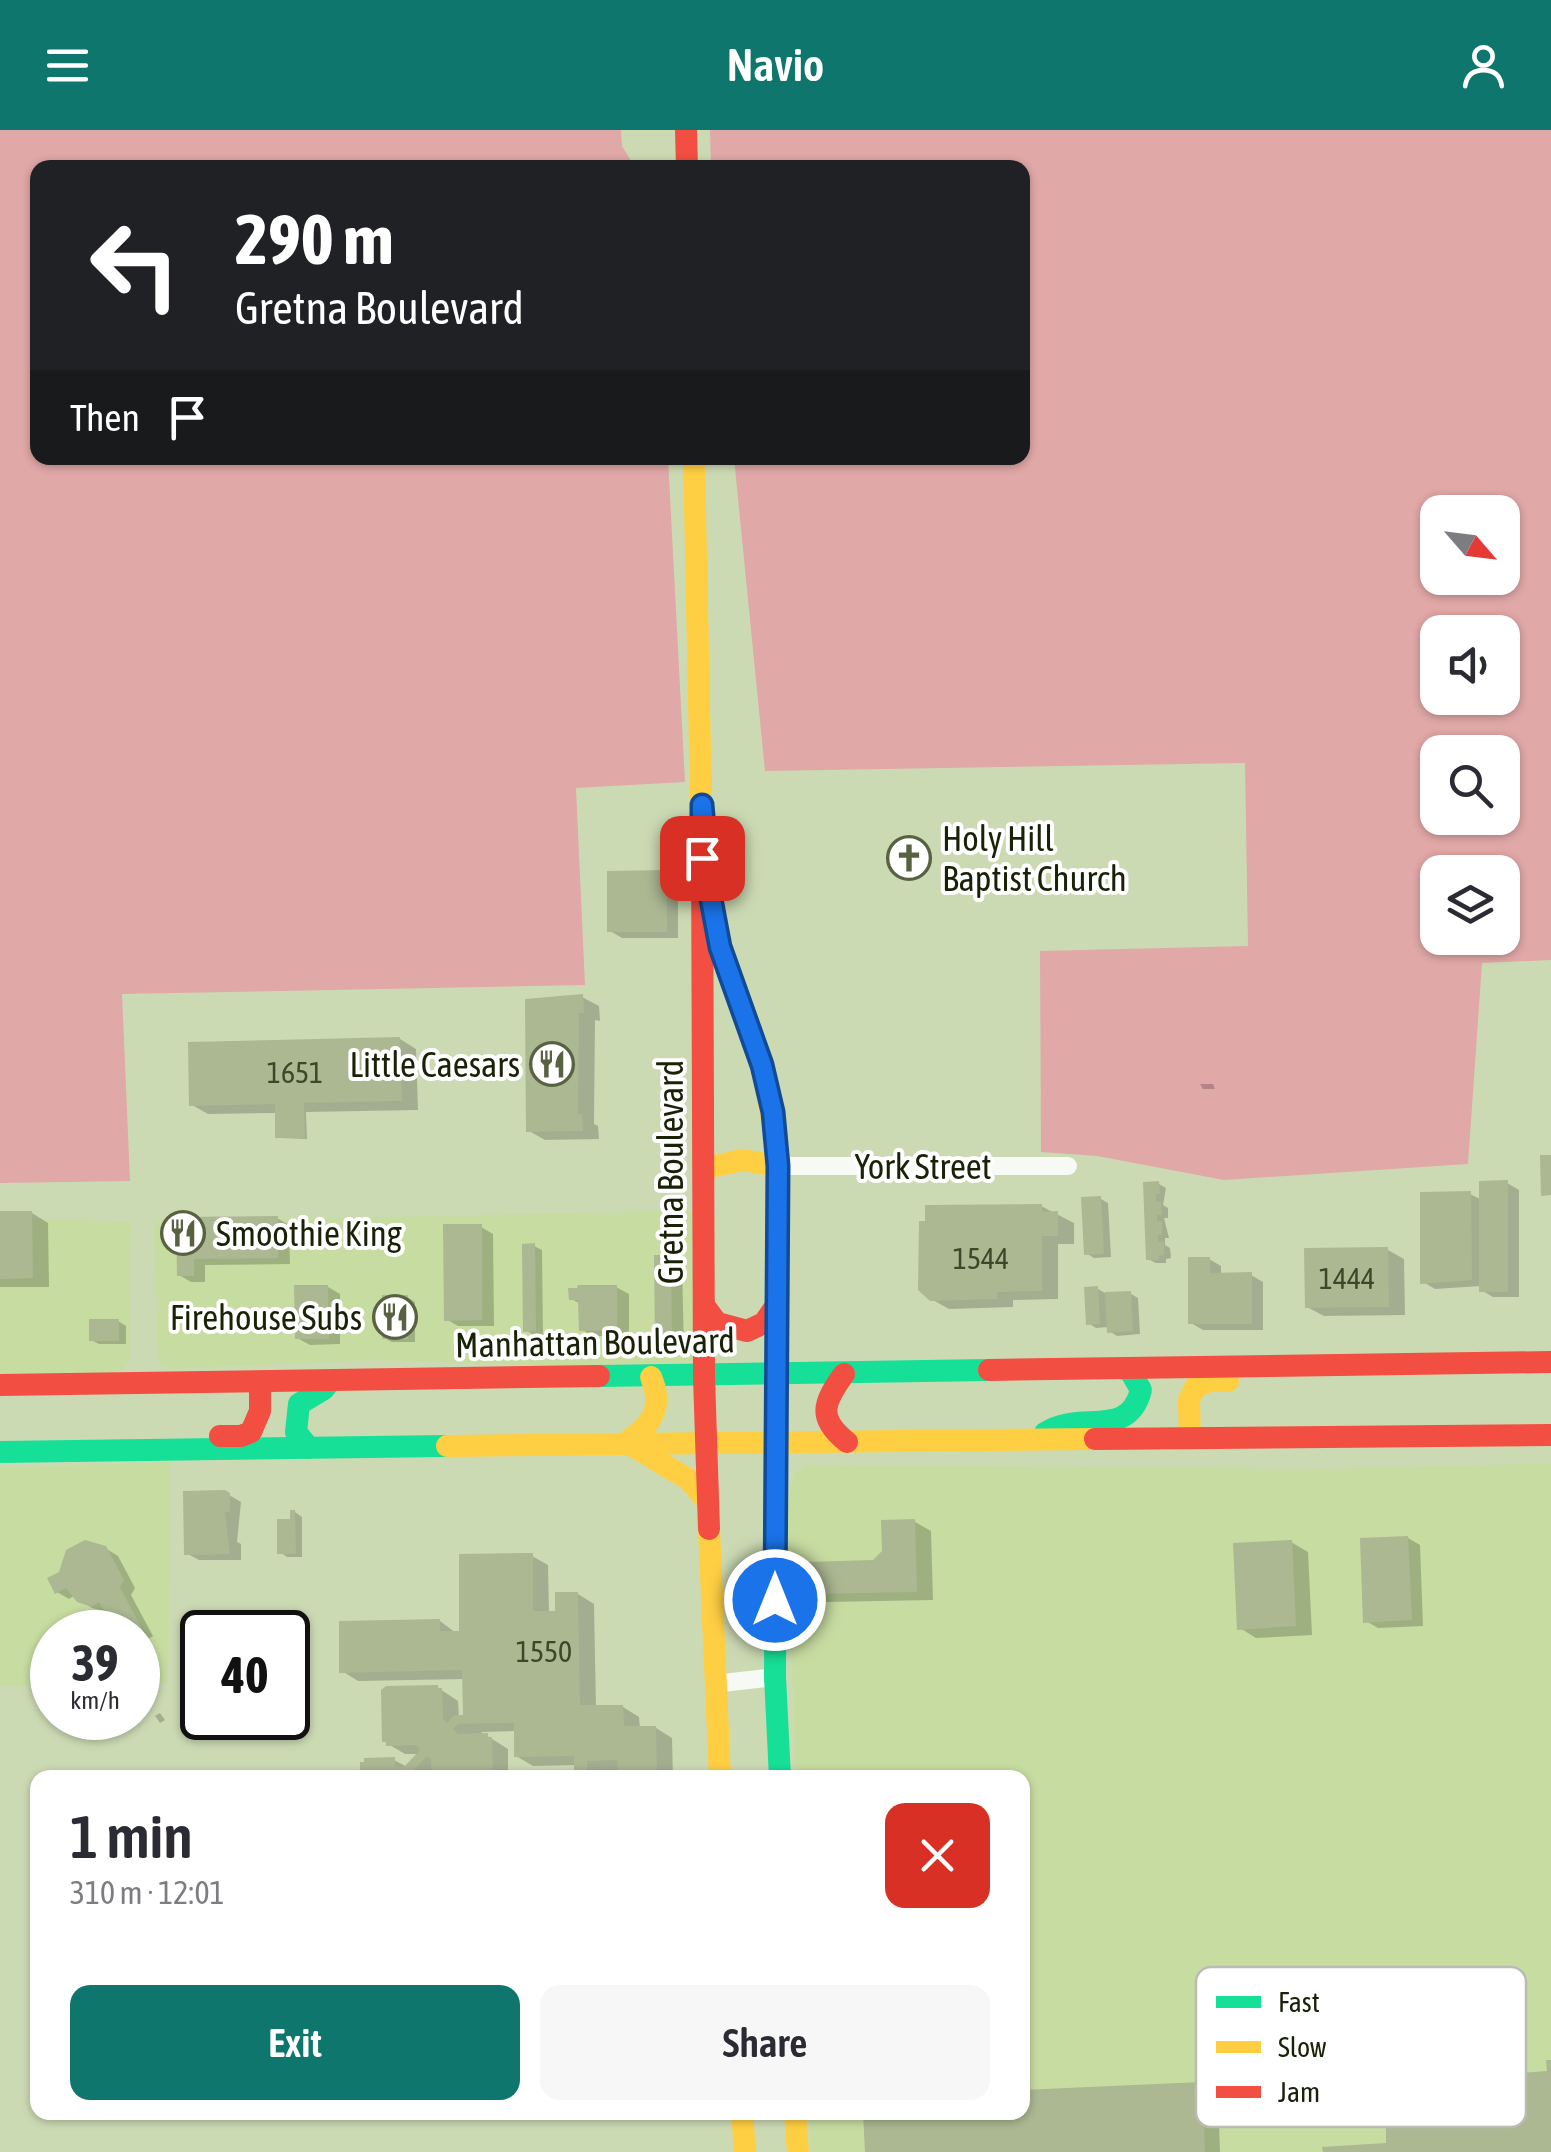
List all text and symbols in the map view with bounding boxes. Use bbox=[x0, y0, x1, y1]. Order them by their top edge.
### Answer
icon: menu bbox=[40, 38, 95, 93]
icon: person bbox=[1456, 38, 1511, 93]
text: Navio bbox=[727, 39, 824, 91]
text: 290 m bbox=[235, 199, 394, 279]
icon: left bbox=[70, 200, 200, 330]
text: Gretna Boulevard bbox=[235, 282, 524, 334]
icon: arrive bbox=[160, 390, 215, 445]
text: Then bbox=[70, 396, 140, 439]
north arrow bbox=[1420, 495, 1520, 595]
map controls bbox=[1420, 495, 1520, 955]
button: sound bbox=[1420, 615, 1520, 715]
button: search bbox=[1420, 735, 1520, 835]
pin bbox=[660, 816, 745, 901]
place label: Holy Hill Baptist Church bbox=[942, 818, 1127, 898]
icon: arrive bbox=[675, 831, 730, 886]
church icon: Holy Hill Baptist Church bbox=[886, 835, 932, 881]
button: layers bbox=[1420, 855, 1520, 955]
restaurant icon: Little Caesars bbox=[529, 1041, 575, 1087]
place label: Little Caesars bbox=[349, 1044, 520, 1084]
house number: 1651 bbox=[267, 1055, 323, 1089]
street label: Gretna Boulevard bbox=[650, 1060, 690, 1284]
street label: York Street bbox=[854, 1146, 992, 1186]
restaurant icon: Smoothie King bbox=[160, 1210, 206, 1256]
place label: Smoothie King bbox=[216, 1213, 402, 1253]
house number: 1544 bbox=[953, 1241, 1009, 1275]
house number: 1444 bbox=[1319, 1261, 1375, 1295]
restaurant icon: Firehouse Subs bbox=[372, 1294, 418, 1340]
place label: Firehouse Subs bbox=[170, 1297, 362, 1337]
street label: Manhattan Boulevard bbox=[455, 1320, 735, 1364]
position arrow bbox=[723, 1548, 827, 1652]
speed limit sign: 40 bbox=[180, 1610, 310, 1740]
text: 39 bbox=[71, 1634, 118, 1692]
house number: 1550 bbox=[516, 1634, 572, 1668]
text: km/h bbox=[70, 1686, 120, 1714]
text: 1 min bbox=[70, 1802, 193, 1871]
button: close bbox=[885, 1803, 990, 1908]
text: 310 m · 12:01 bbox=[70, 1874, 225, 1911]
legend bbox=[1196, 1967, 1526, 2127]
button: Exit bbox=[70, 1985, 520, 2100]
button: Share bbox=[540, 1985, 990, 2100]
text: Fast bbox=[1278, 1986, 1320, 2018]
text: Slow bbox=[1278, 2031, 1327, 2063]
text: Jam bbox=[1278, 2076, 1320, 2108]

